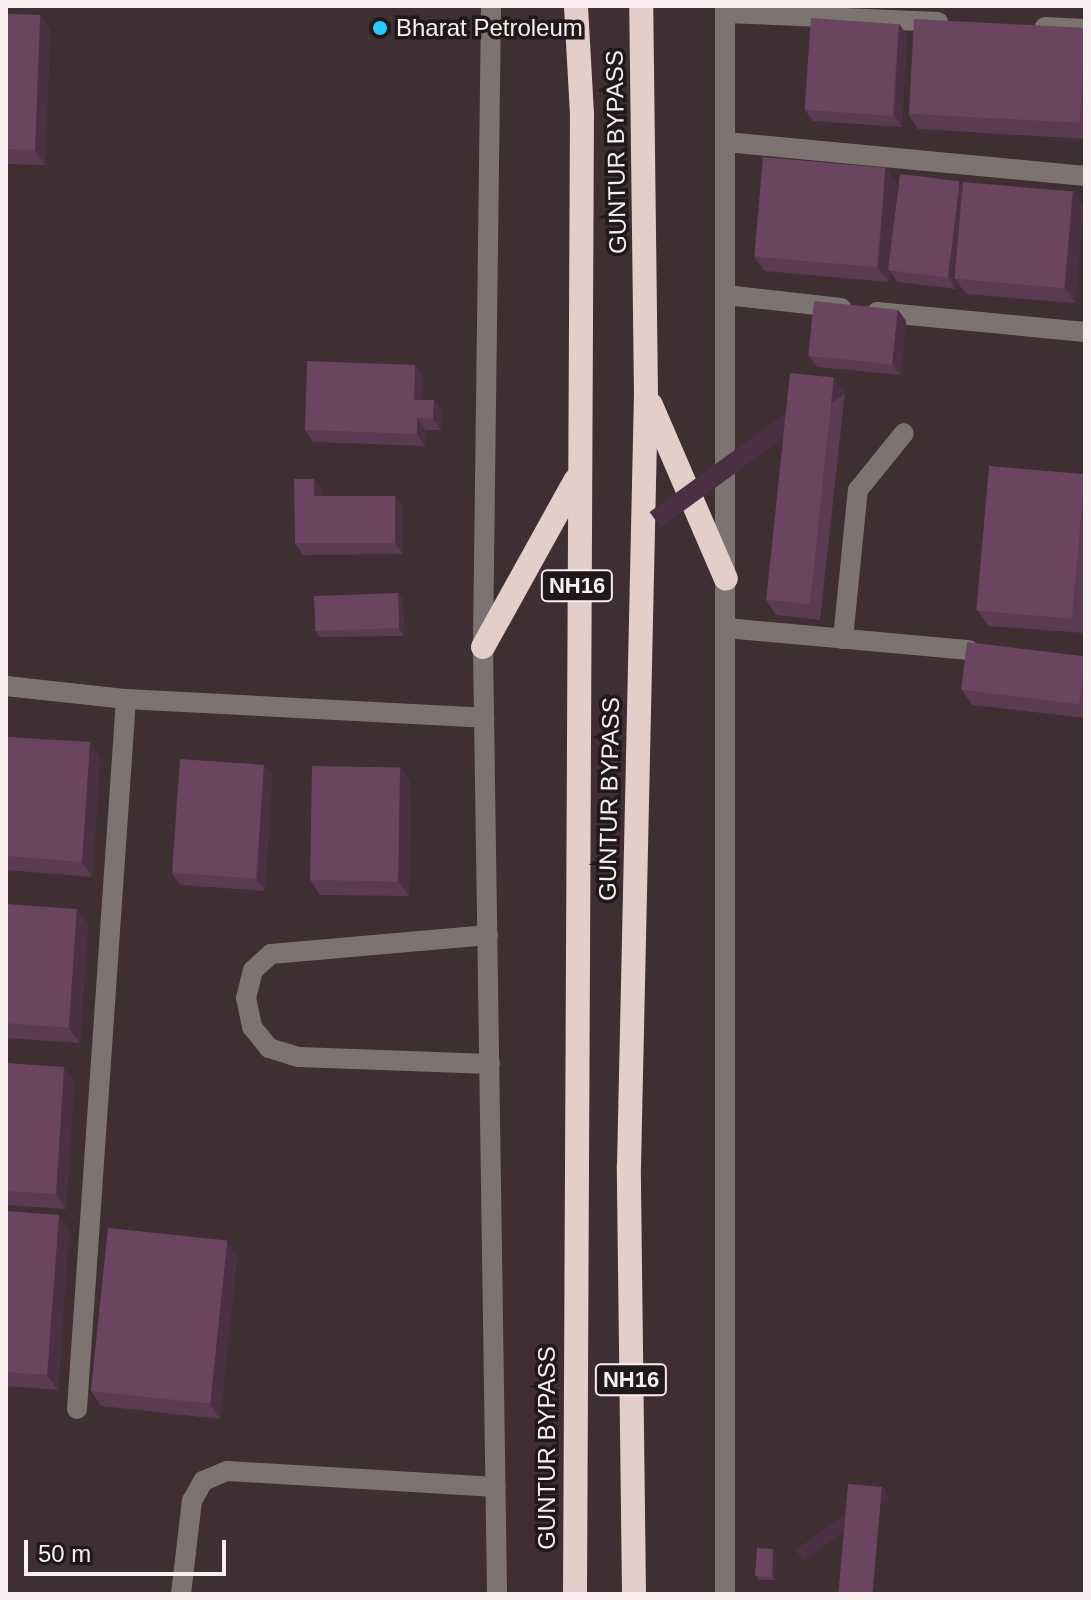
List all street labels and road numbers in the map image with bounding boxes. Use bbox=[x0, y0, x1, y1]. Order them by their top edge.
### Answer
street label: GUNTUR BYPASS bbox=[600, 50, 632, 254]
road number: NH16 bbox=[539, 568, 615, 604]
street label: GUNTUR BYPASS bbox=[593, 697, 625, 901]
street label: GUNTUR BYPASS bbox=[533, 1346, 561, 1550]
road number: NH16 bbox=[593, 1362, 669, 1398]

